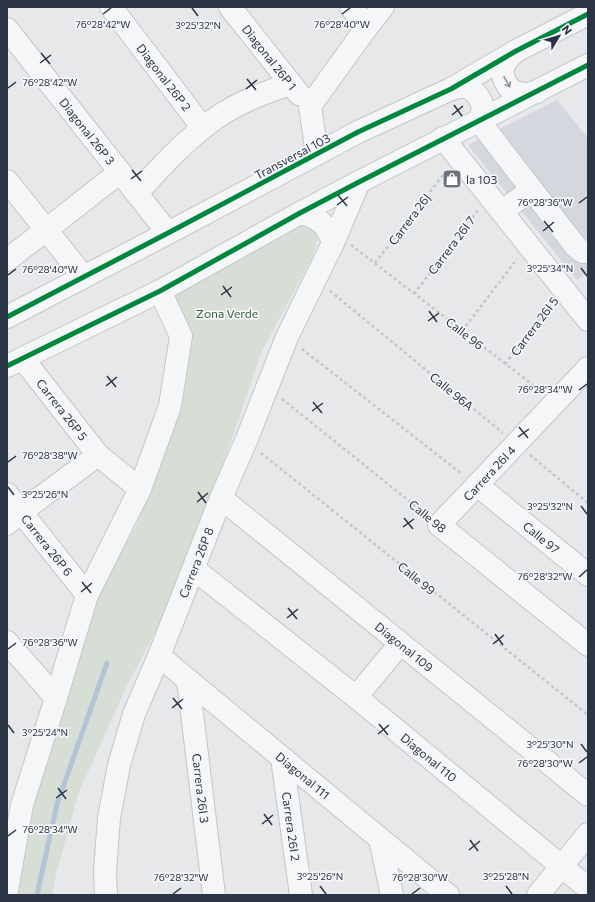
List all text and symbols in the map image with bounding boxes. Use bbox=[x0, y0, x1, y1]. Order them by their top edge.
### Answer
north arrow bbox=[539, 16, 579, 56]
text: 76°28'42"W bbox=[76, 18, 130, 30]
text: 76°28'40"W bbox=[314, 18, 370, 30]
text: 3°25'32"N bbox=[175, 19, 221, 31]
street label: Diagonal 26P 1 bbox=[240, 22, 300, 93]
text: N bbox=[560, 22, 575, 37]
street label: Diagonal 26P 2 bbox=[134, 41, 194, 114]
text: 76°28'42"W bbox=[23, 76, 77, 88]
one-way arrow bbox=[503, 76, 511, 88]
street label: Diagonal 26P 3 bbox=[57, 95, 118, 167]
street label: Transversal 103 bbox=[252, 130, 332, 182]
shop icon: la 103 bbox=[441, 168, 463, 190]
place label: la 103 bbox=[466, 172, 498, 186]
street label: Carrera 26J bbox=[385, 190, 434, 248]
text: 76°28'36"W bbox=[517, 196, 573, 208]
street label: Carrera 26I 7 bbox=[425, 213, 477, 277]
text: 3°25'34"N bbox=[527, 262, 573, 274]
text: 76°28'40"W bbox=[22, 263, 78, 275]
street label: Carrera 26I 5 bbox=[507, 294, 561, 358]
park label: Zona Verde bbox=[196, 306, 258, 320]
street label: Calle 96 bbox=[443, 314, 487, 352]
street label: Calle 96A bbox=[427, 369, 477, 413]
street label: Carrera 26P 5 bbox=[34, 376, 91, 443]
text: 76°28'34"W bbox=[517, 383, 573, 395]
street label: Carrera 26I 4 bbox=[460, 443, 518, 503]
text: 76°28'38"W bbox=[22, 449, 78, 461]
text: 3°25'26"N bbox=[22, 488, 68, 500]
street label: Calle 98 bbox=[407, 497, 449, 535]
text: 3°25'32"N bbox=[527, 500, 573, 512]
street label: Carrera 26P 6 bbox=[19, 511, 76, 579]
street label: Calle 97 bbox=[520, 518, 563, 556]
street label: Carrera 26P 8 bbox=[176, 525, 216, 600]
street label: Calle 99 bbox=[396, 559, 438, 597]
text: 76°28'32"W bbox=[518, 570, 572, 582]
street label: Diagonal 109 bbox=[373, 619, 436, 674]
text: 76°28'36"W bbox=[22, 636, 78, 648]
text: 3°25'24"N bbox=[22, 726, 68, 738]
street label: Diagonal 110 bbox=[398, 730, 460, 784]
text: 3°25'30"N bbox=[526, 738, 574, 750]
street label: Diagonal 111 bbox=[273, 749, 333, 802]
street label: Carrera 26I 3 bbox=[190, 753, 212, 824]
text: 76°28'30"W bbox=[517, 757, 573, 769]
street label: Carrera 26I 2 bbox=[280, 791, 303, 862]
text: 76°28'34"W bbox=[22, 823, 78, 835]
text: 3°25'26"N bbox=[297, 870, 343, 882]
text: 3°25'28"N bbox=[483, 870, 529, 882]
text: 76°28'32"W bbox=[154, 871, 208, 883]
text: 76°28'30"W bbox=[392, 871, 448, 883]

